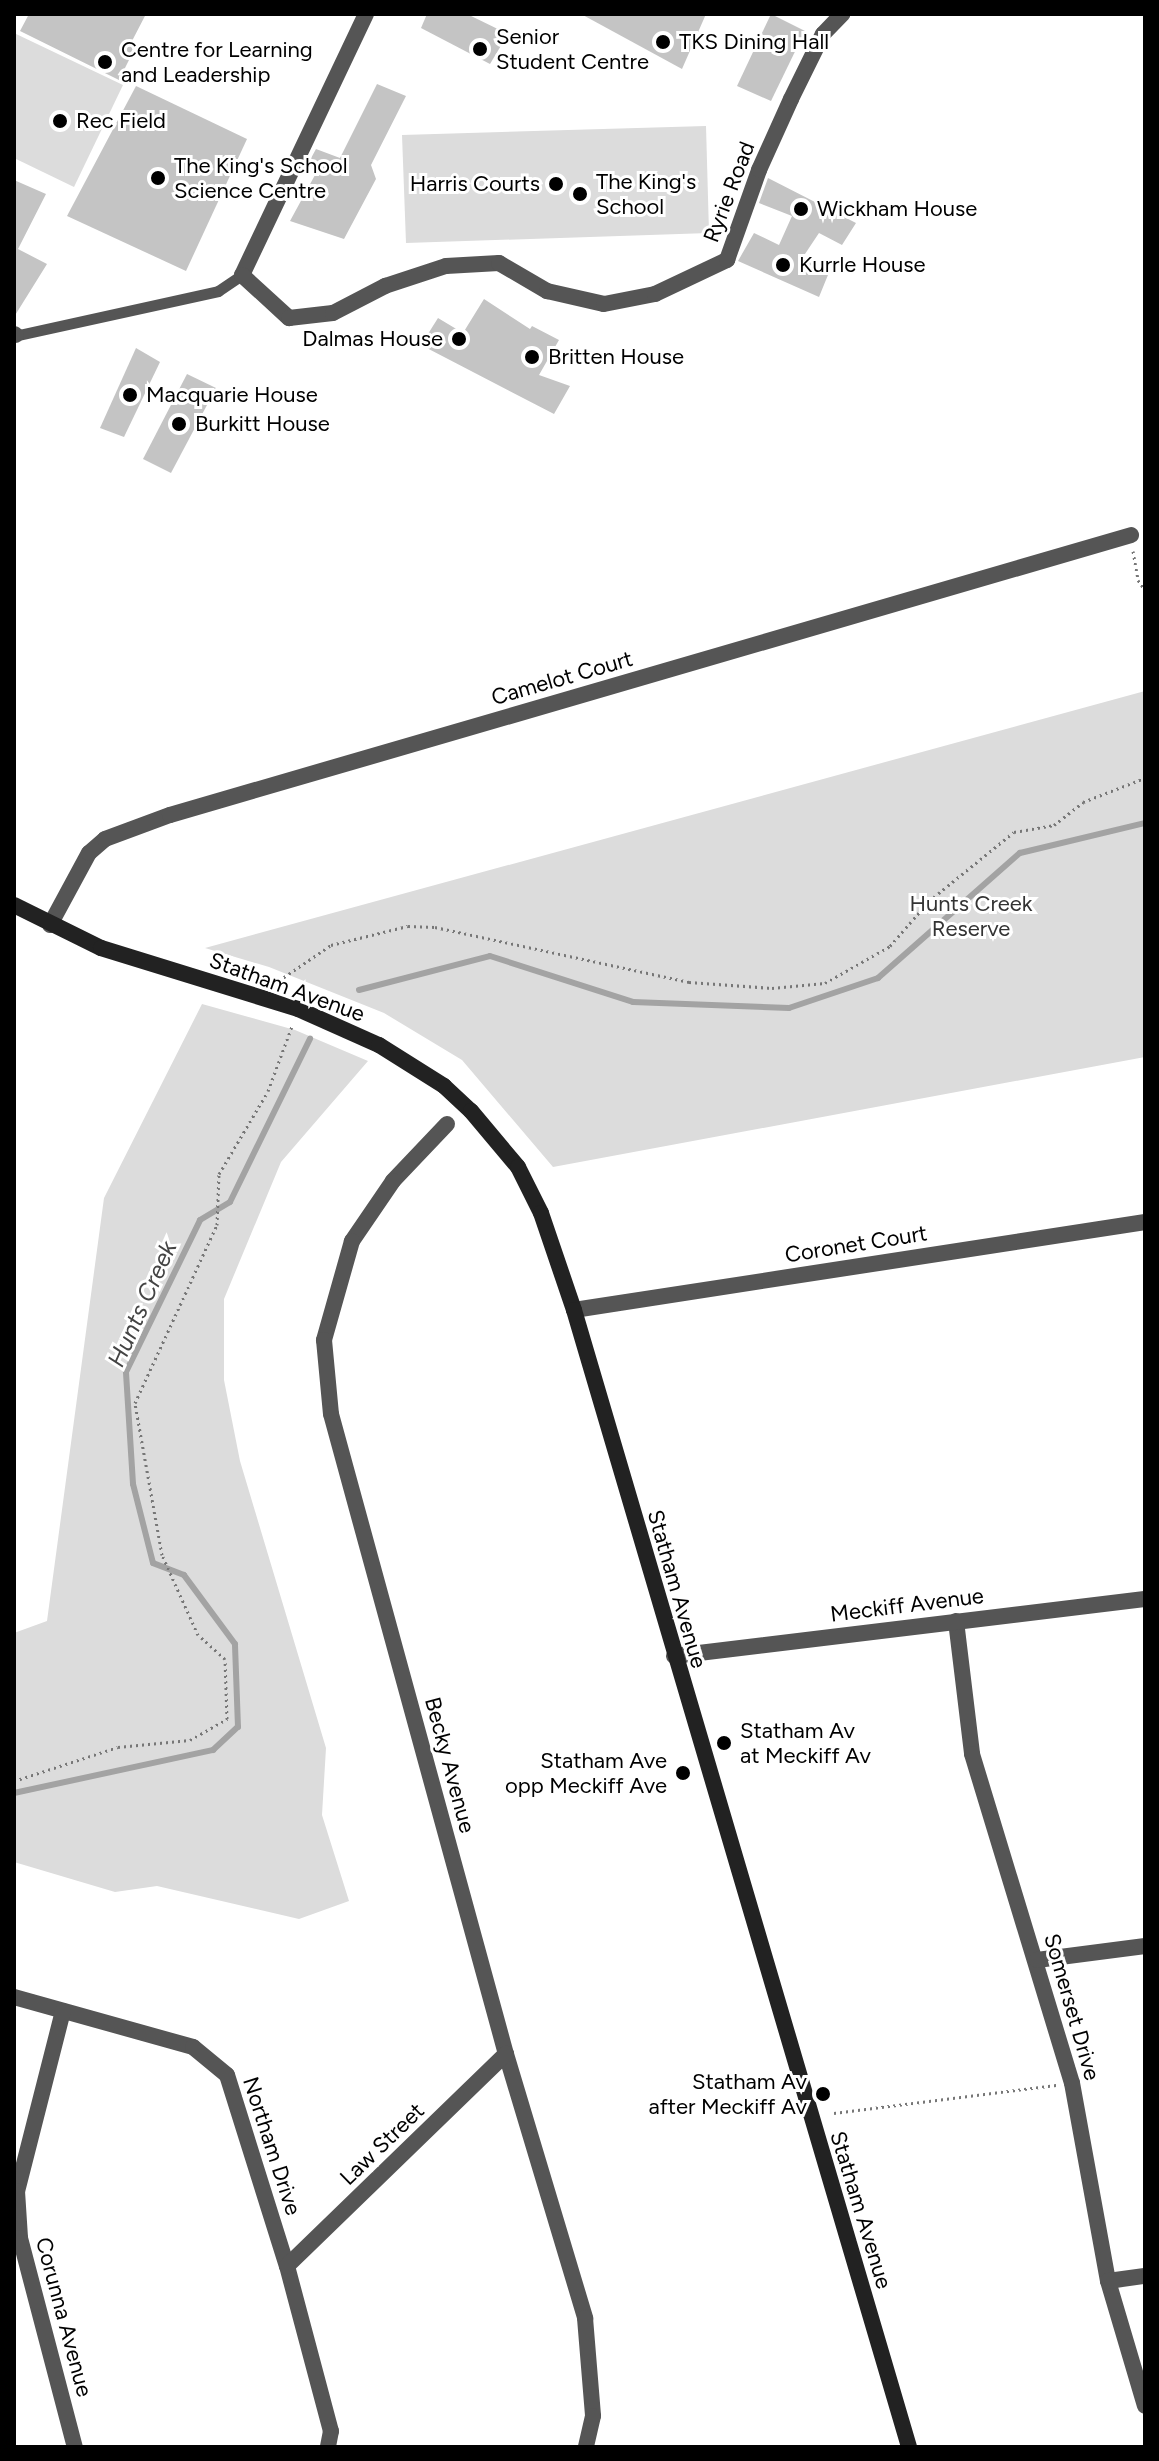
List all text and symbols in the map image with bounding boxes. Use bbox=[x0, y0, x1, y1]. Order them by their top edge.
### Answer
place label: Senior Student Centre bbox=[496, 23, 649, 74]
place label: TKS Dining Hall bbox=[679, 29, 829, 55]
marker: TKS Dining Hall bbox=[654, 33, 672, 51]
place label: Centre for Learning and Leadership bbox=[121, 36, 313, 88]
marker: Senior Student Centre bbox=[471, 40, 489, 58]
marker: Centre for Learning and Leadership bbox=[96, 53, 114, 71]
place label: Rec Field bbox=[76, 108, 166, 134]
marker: Rec Field bbox=[51, 112, 69, 130]
street label: Ryrie Road bbox=[698, 138, 760, 246]
place label: The King's School Science Centre bbox=[174, 152, 348, 204]
place label: The King's School bbox=[596, 168, 696, 220]
marker: The King's School Science Centre bbox=[149, 169, 167, 187]
place label: Harris Courts bbox=[410, 171, 540, 197]
marker: Harris Courts bbox=[547, 175, 565, 193]
marker: The King's School bbox=[571, 185, 589, 203]
place label: Wickham House bbox=[817, 196, 977, 222]
marker: Wickham House bbox=[792, 200, 810, 218]
place label: Kurrle House bbox=[799, 252, 926, 278]
marker: Kurrle House bbox=[774, 256, 792, 274]
place label: Dalmas House bbox=[302, 326, 443, 352]
marker: Dalmas House bbox=[450, 330, 468, 348]
place label: Britten House bbox=[548, 344, 684, 370]
marker: Britten House bbox=[523, 348, 541, 366]
place label: Macquarie House bbox=[146, 382, 318, 408]
marker: Macquarie House bbox=[121, 386, 139, 404]
place label: Burkitt House bbox=[195, 411, 330, 437]
marker: Burkitt House bbox=[170, 415, 188, 433]
street label: Camelot Court bbox=[488, 645, 636, 711]
park label: Hunts Creek Reserve bbox=[909, 890, 1033, 942]
street label: Statham Avenue bbox=[206, 947, 368, 1027]
street label: Coronet Court bbox=[783, 1220, 929, 1268]
water label: Hunts Creek bbox=[101, 1237, 183, 1371]
street label: Statham Avenue bbox=[642, 1507, 712, 1671]
street label: Meckiff Avenue bbox=[829, 1582, 985, 1628]
street label: Becky Avenue bbox=[419, 1694, 481, 1836]
place label: Statham Av at Meckiff Av bbox=[740, 1717, 871, 1768]
marker: Statham Av at Meckiff Av bbox=[715, 1734, 733, 1752]
place label: Statham Ave opp Meckiff Ave bbox=[505, 1747, 667, 1798]
marker: Statham Ave opp Meckiff Ave bbox=[674, 1764, 692, 1782]
street label: Somerset Drive bbox=[1038, 1931, 1106, 2083]
place label: Statham Av after Meckiff Av bbox=[648, 2068, 807, 2120]
street label: Northam Drive bbox=[237, 2073, 307, 2219]
marker: Statham Av after Meckiff Av bbox=[814, 2085, 832, 2103]
street label: Law Street bbox=[334, 2097, 430, 2191]
street label: Statham Avenue bbox=[824, 2128, 898, 2292]
street label: Corunna Avenue bbox=[30, 2234, 98, 2400]

